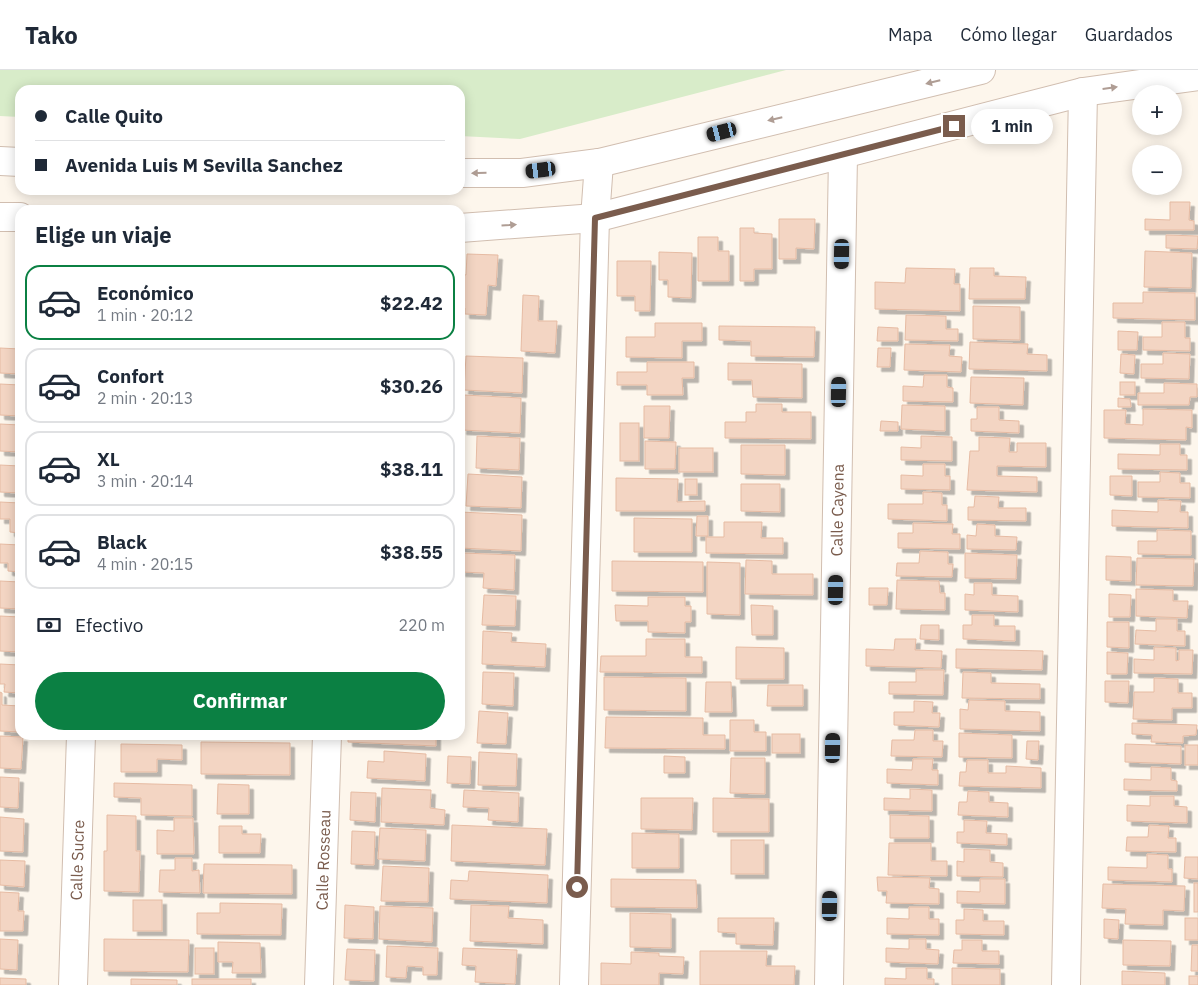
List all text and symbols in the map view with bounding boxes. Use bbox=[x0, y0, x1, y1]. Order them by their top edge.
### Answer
text: Tako bbox=[25, 19, 78, 51]
text: Mapa bbox=[888, 23, 932, 46]
text: Cómo llegar bbox=[960, 23, 1057, 46]
text: Guardados bbox=[1085, 23, 1173, 46]
one-way arrow bbox=[926, 78, 941, 86]
one-way arrow bbox=[1102, 84, 1118, 92]
map controls bbox=[1132, 85, 1182, 195]
button: + bbox=[1132, 85, 1182, 135]
text: Calle Quito bbox=[65, 104, 163, 128]
callout: 1 min bbox=[972, 108, 1054, 144]
route end bbox=[943, 115, 965, 137]
one-way arrow bbox=[768, 116, 783, 124]
text: 1 min bbox=[991, 116, 1033, 136]
car bbox=[705, 121, 738, 143]
button: − bbox=[1132, 145, 1182, 195]
text: Avenida Luis M Sevilla Sanchez bbox=[65, 153, 343, 177]
car bbox=[525, 161, 556, 179]
one-way arrow bbox=[470, 169, 486, 177]
text: Elige un viaje bbox=[35, 220, 172, 249]
one-way arrow bbox=[501, 220, 517, 228]
car bbox=[834, 239, 849, 269]
icon: car bbox=[37, 280, 82, 325]
text: Económico bbox=[97, 281, 194, 305]
text: $22.42 bbox=[380, 291, 443, 315]
text: 1 min · 20:12 bbox=[97, 305, 193, 325]
icon: car bbox=[37, 363, 82, 408]
text: Confort bbox=[97, 364, 164, 388]
text: $30.26 bbox=[380, 374, 443, 398]
car bbox=[831, 377, 846, 407]
text: 2 min · 20:13 bbox=[97, 388, 193, 408]
icon: car bbox=[37, 446, 82, 491]
text: XL bbox=[97, 447, 120, 471]
text: $38.11 bbox=[380, 457, 443, 481]
street label: Calle Cayena bbox=[826, 463, 848, 556]
text: 3 min · 20:14 bbox=[97, 471, 193, 491]
icon: car bbox=[37, 529, 82, 574]
text: Black bbox=[97, 530, 147, 554]
text: $38.55 bbox=[380, 540, 443, 564]
text: 4 min · 20:15 bbox=[97, 554, 193, 574]
car bbox=[828, 575, 843, 605]
icon: cash bbox=[35, 611, 63, 639]
text: Efectivo bbox=[75, 613, 143, 637]
text: 220 m bbox=[398, 615, 445, 635]
button: Confirmar bbox=[35, 672, 445, 730]
car bbox=[825, 733, 840, 763]
street label: Calle Rosseau bbox=[311, 809, 335, 911]
street label: Calle Sucre bbox=[66, 819, 88, 901]
route start bbox=[566, 876, 588, 898]
car bbox=[822, 891, 837, 921]

